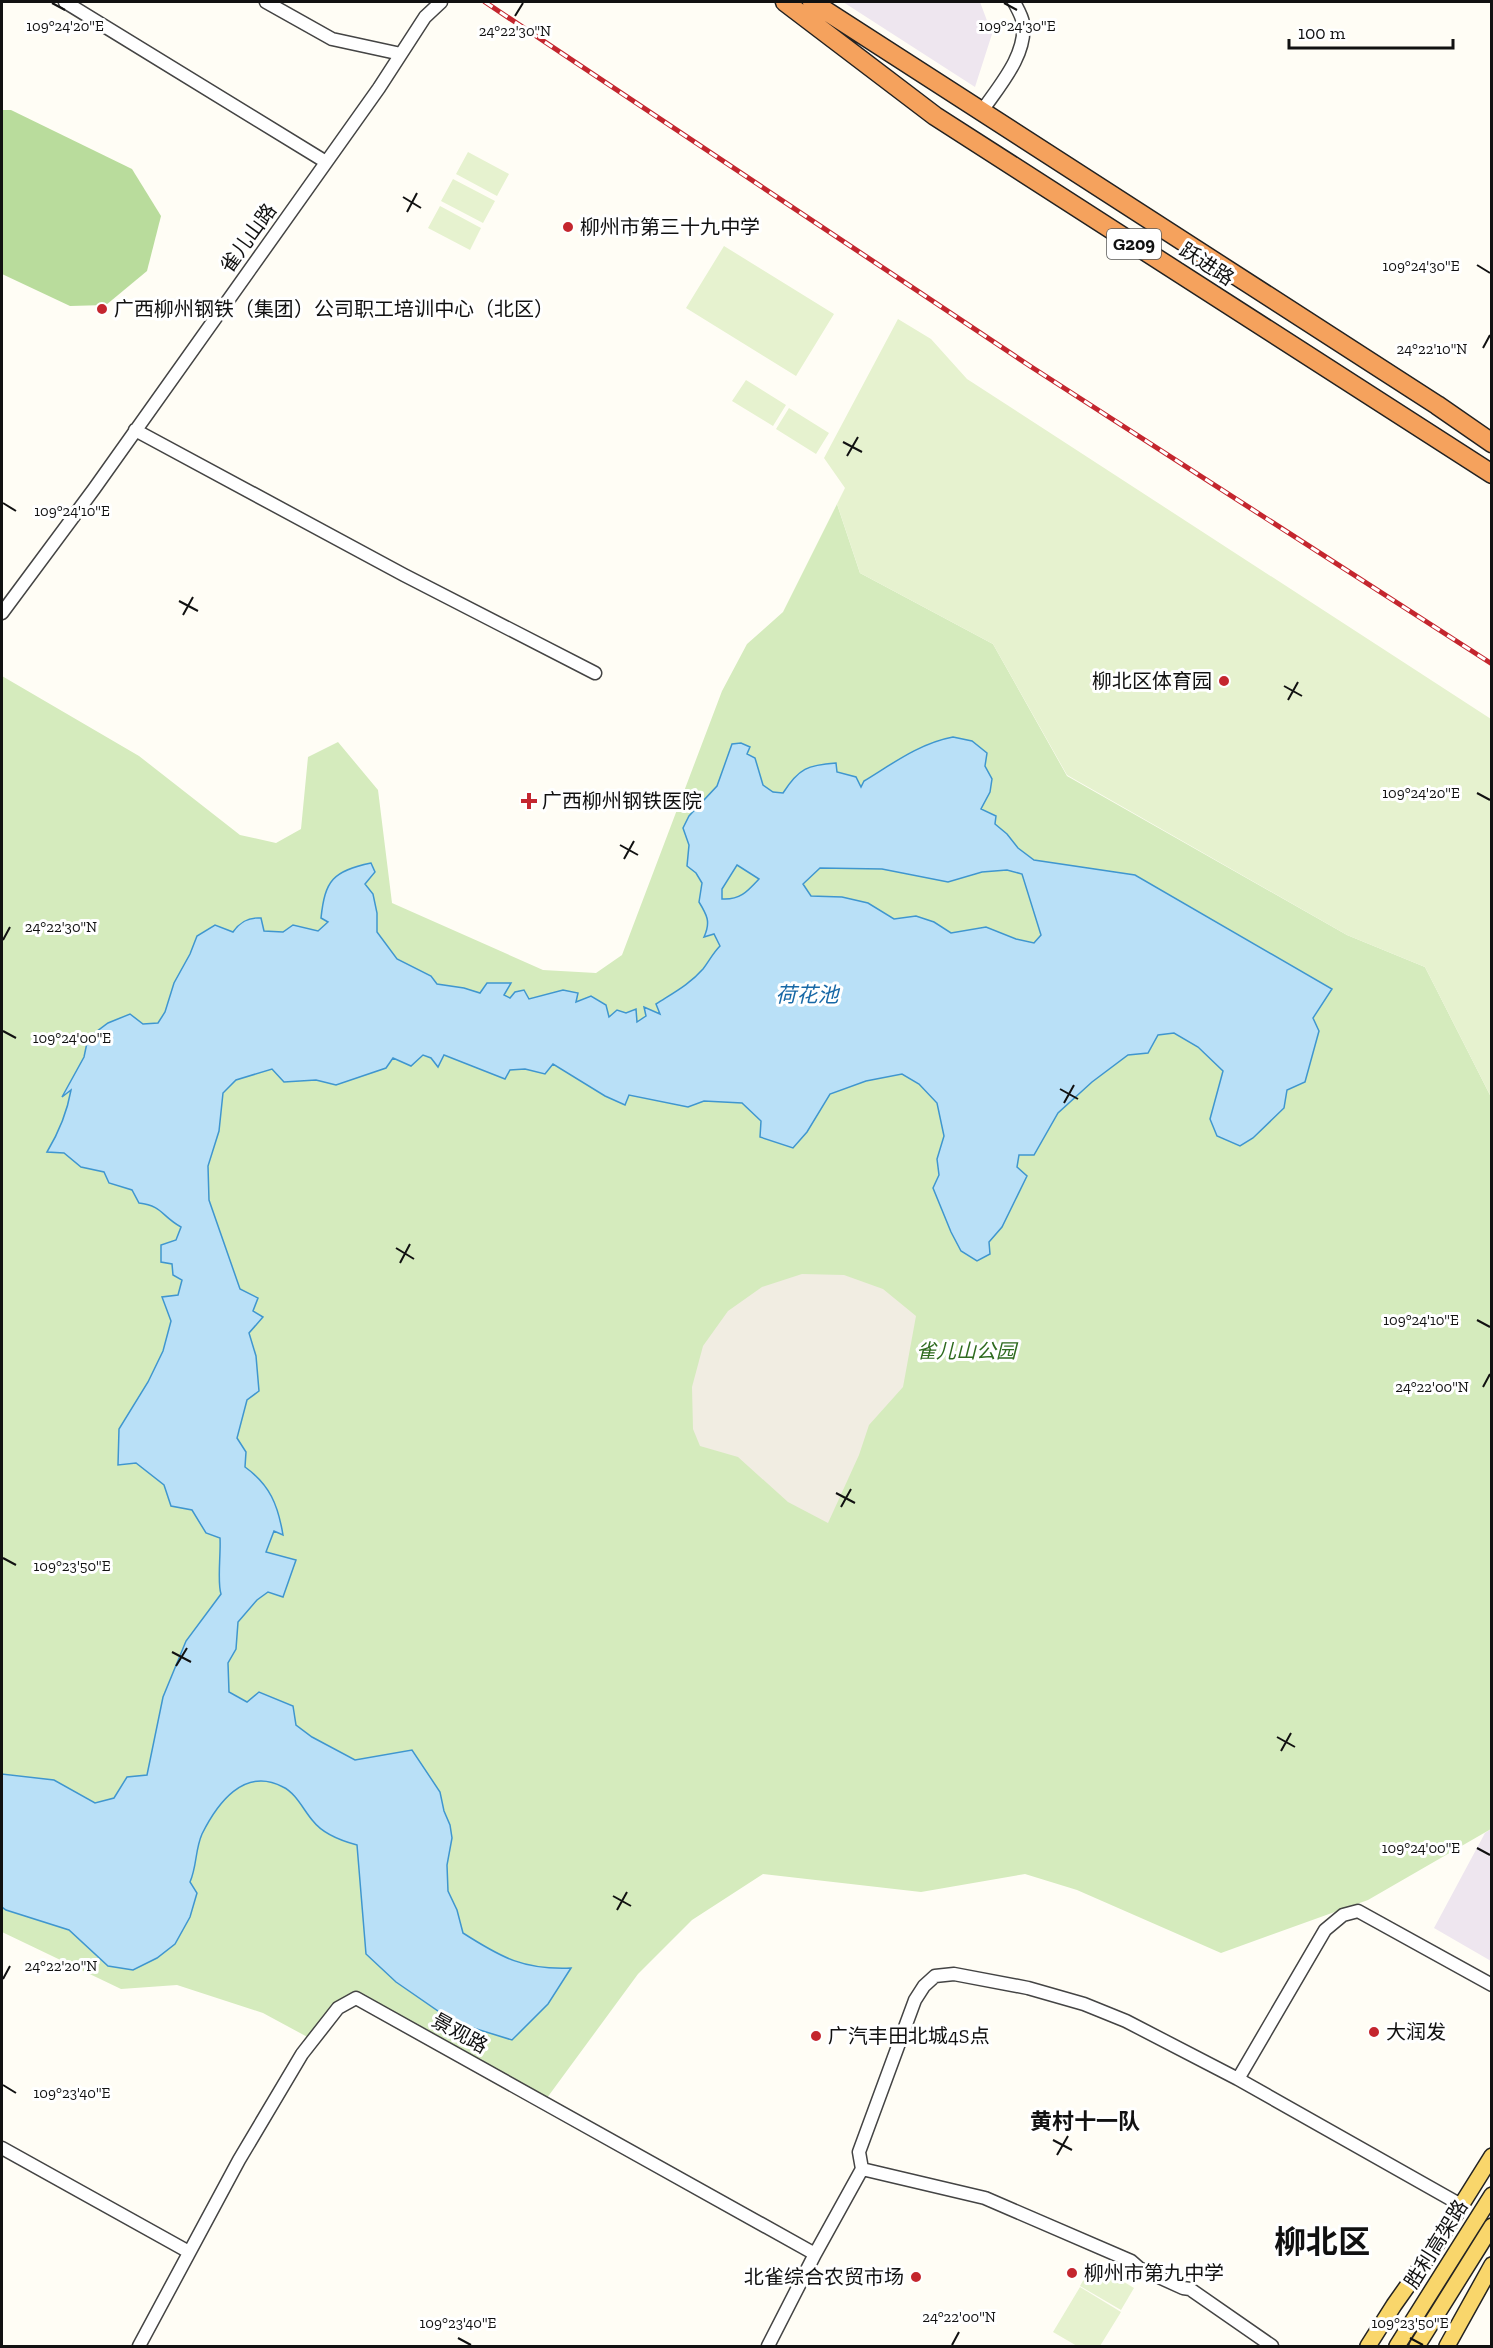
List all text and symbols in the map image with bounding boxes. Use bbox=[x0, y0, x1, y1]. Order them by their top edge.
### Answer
scale bar bbox=[1289, 12, 1452, 50]
text: 109°24'20"E bbox=[26, 17, 104, 35]
text: 109°24'30"E bbox=[978, 17, 1056, 35]
text: 24°22'30"N bbox=[479, 22, 551, 40]
text: 100 m bbox=[1298, 22, 1346, 44]
street label: 雀儿山路 bbox=[215, 199, 281, 277]
place label: 柳州市第三十九中学 bbox=[580, 215, 760, 239]
marker: 柳州市第三十九中学 bbox=[561, 220, 575, 234]
road number: G209 bbox=[1107, 229, 1161, 259]
street label: 跃进路 bbox=[1175, 238, 1239, 290]
text: 109°24'30"E bbox=[1382, 257, 1460, 275]
place label: 广西柳州钢铁（集团）公司职工培训中心（北区） bbox=[114, 297, 554, 321]
marker: 广西柳州钢铁（集团）公司职工培训中心（北区） bbox=[95, 302, 109, 316]
text: 24°22'10"N bbox=[1397, 340, 1467, 358]
text: 109°24'10"E bbox=[34, 502, 110, 520]
place label: 柳北区体育园 bbox=[1092, 669, 1212, 693]
marker: 柳北区体育园 bbox=[1217, 674, 1231, 688]
text: 109°24'20"E bbox=[1382, 784, 1460, 802]
place label: 广西柳州钢铁医院 bbox=[542, 789, 702, 813]
marker: 广西柳州钢铁医院 bbox=[520, 792, 538, 810]
text: 24°22'30"N bbox=[25, 918, 97, 936]
water label: 荷花池 bbox=[776, 982, 840, 1007]
text: 109°24'00"E bbox=[33, 1029, 111, 1047]
text: 109°24'10"E bbox=[1383, 1311, 1459, 1329]
park label: 雀儿山公园 bbox=[916, 1339, 1019, 1363]
text: 24°22'00"N bbox=[1395, 1378, 1469, 1396]
text: 109°23'50"E bbox=[34, 1557, 111, 1575]
text: 109°24'00"E bbox=[1382, 1839, 1460, 1857]
text: 24°22'20"N bbox=[25, 1957, 97, 1975]
street label: 景观路 bbox=[428, 2008, 492, 2058]
place label: 大润发 bbox=[1386, 2020, 1446, 2044]
place label: 广汽丰田北城4S点 bbox=[828, 2024, 989, 2048]
marker: 大润发 bbox=[1367, 2025, 1381, 2039]
marker: 广汽丰田北城4S点 bbox=[809, 2029, 823, 2043]
text: 109°23'40"E bbox=[34, 2084, 111, 2102]
district label: 黄村十一队 bbox=[1030, 2108, 1140, 2135]
street label: 胜利高架路 bbox=[1399, 2195, 1473, 2293]
district label: 柳北区 bbox=[1274, 2223, 1370, 2261]
place label: 柳州市第九中学 bbox=[1084, 2261, 1224, 2285]
place label: 北雀综合农贸市场 bbox=[744, 2265, 904, 2289]
marker: 柳州市第九中学 bbox=[1065, 2266, 1079, 2280]
marker: 北雀综合农贸市场 bbox=[909, 2270, 923, 2284]
text: 24°22'00"N bbox=[922, 2308, 996, 2326]
text: 109°23'40"E bbox=[420, 2314, 497, 2332]
text: 109°23'50"E bbox=[1372, 2314, 1449, 2332]

